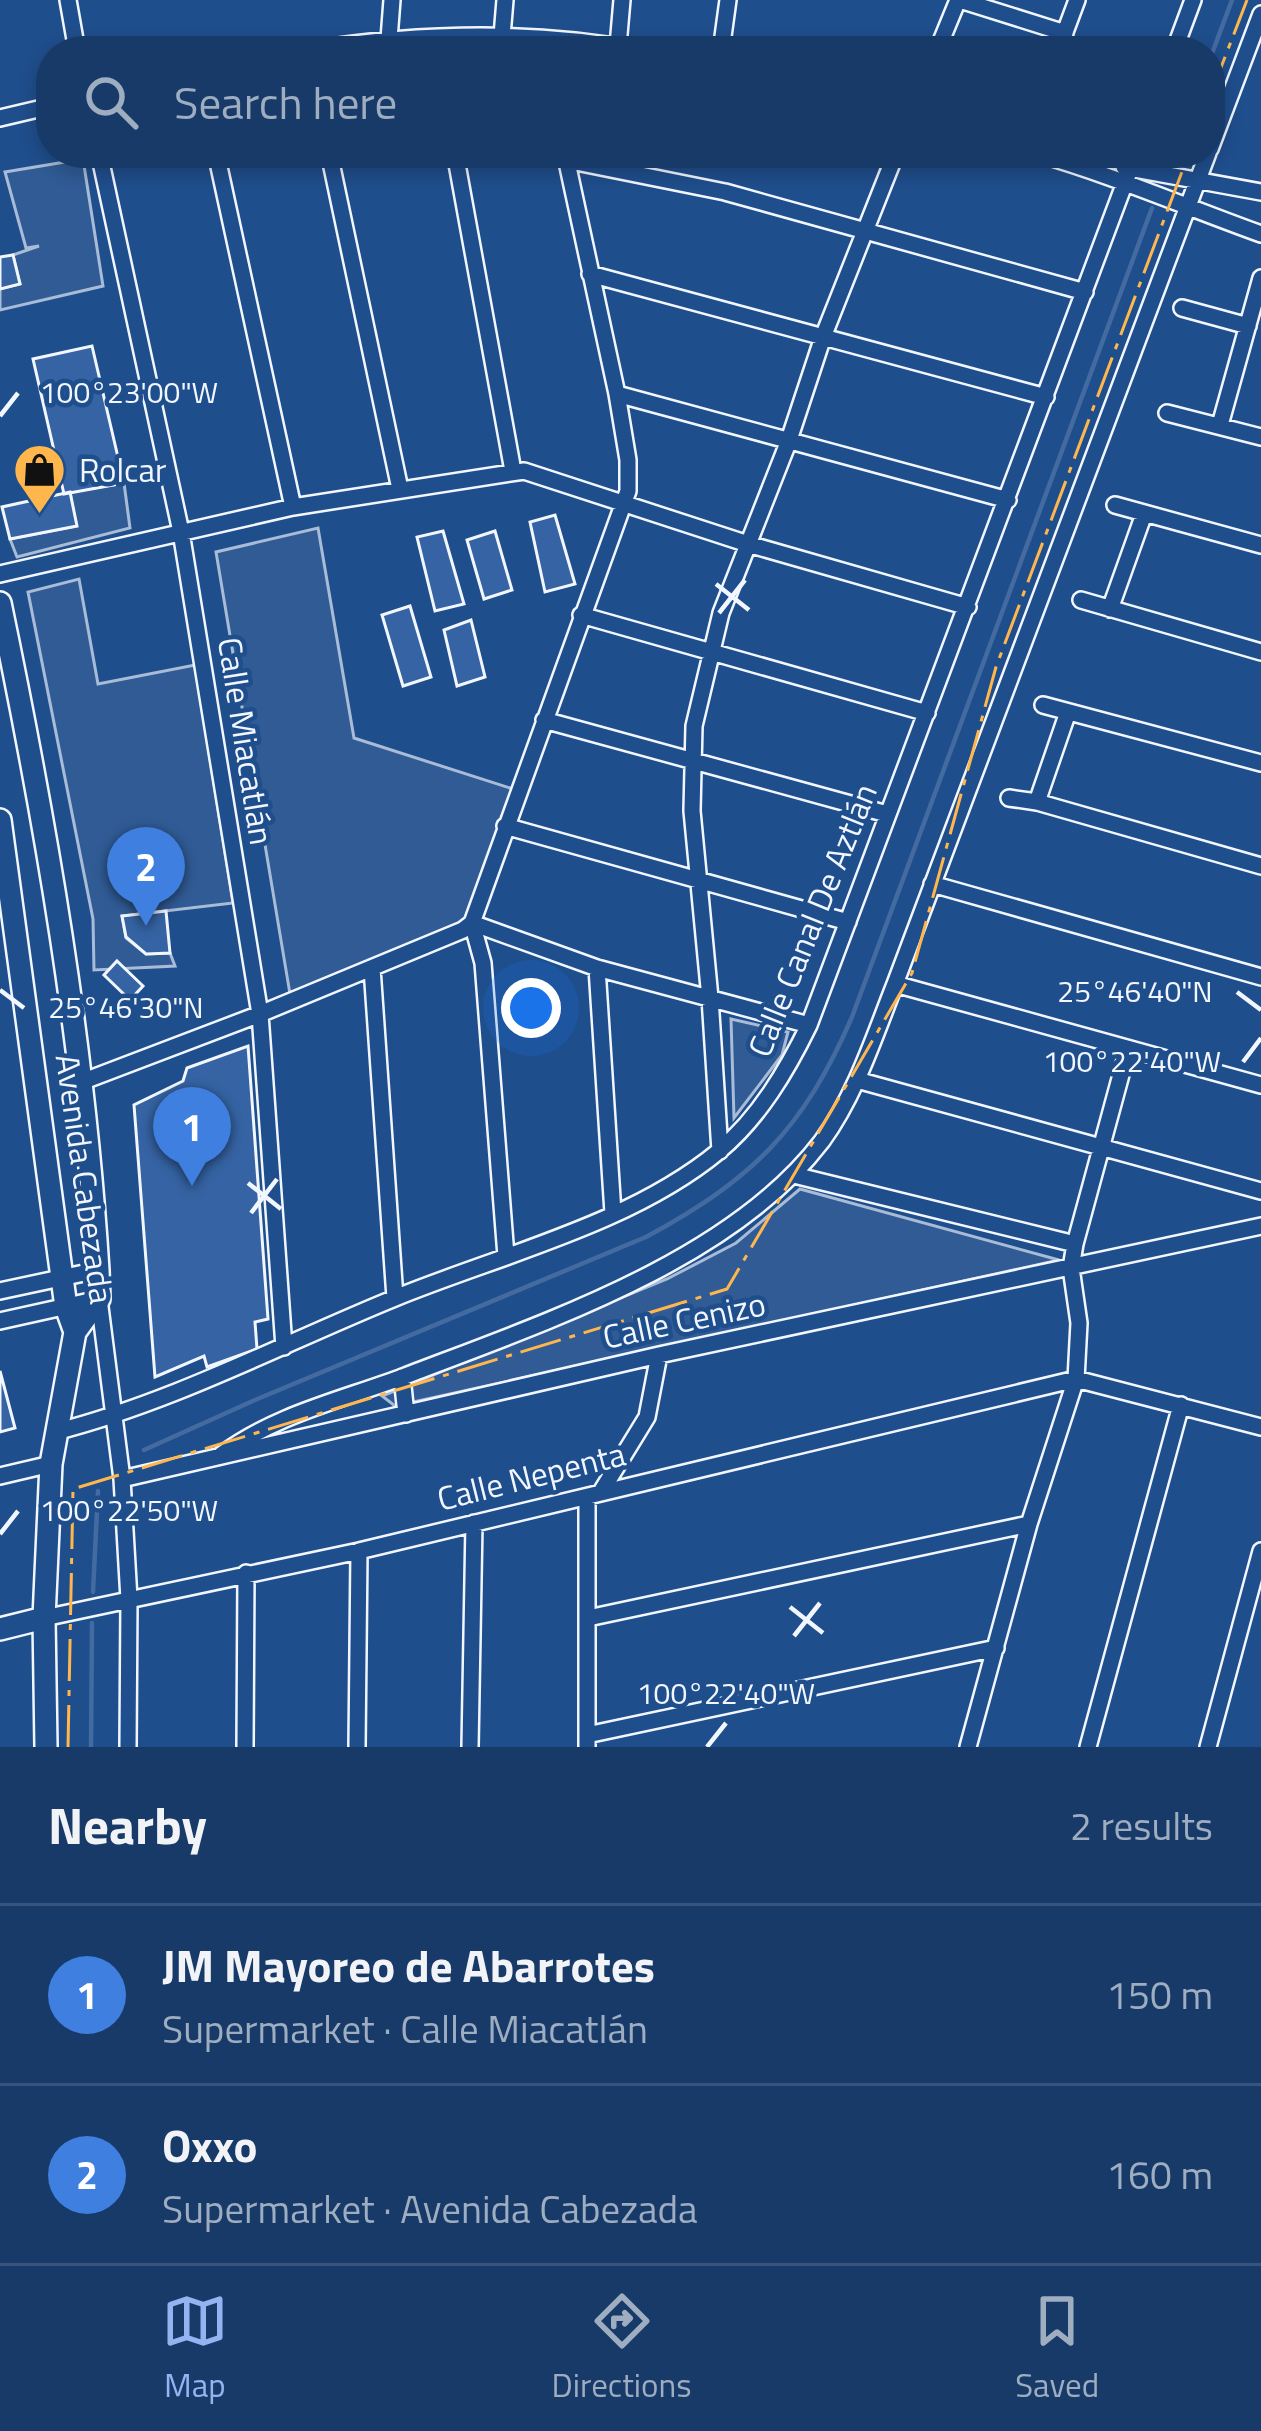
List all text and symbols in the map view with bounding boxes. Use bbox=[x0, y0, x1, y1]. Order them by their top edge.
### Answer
search box bbox=[36, 36, 1225, 168]
text: Search here bbox=[174, 68, 397, 136]
icon: search bbox=[78, 69, 144, 135]
text: 100°23'00"W bbox=[40, 369, 218, 415]
shop icon: Rolcar bbox=[12, 442, 68, 516]
place label: Rolcar bbox=[79, 445, 166, 495]
street label: Calle Miacatlán bbox=[205, 634, 287, 848]
street label: Calle Canal De Aztlán bbox=[734, 776, 890, 1064]
pin: 2 bbox=[107, 827, 185, 926]
text: 25°46'40"N bbox=[1057, 968, 1213, 1014]
your location bbox=[501, 978, 561, 1038]
text: 25°46'30"N bbox=[48, 984, 204, 1030]
text: 100°22'40"W bbox=[1043, 1038, 1221, 1084]
street label: Avenida Cabezada bbox=[43, 1051, 127, 1307]
pin: 1 bbox=[153, 1087, 231, 1186]
street label: Calle Cenizo bbox=[598, 1278, 770, 1362]
street label: Calle Nepenta bbox=[432, 1428, 630, 1524]
text: 100°22'50"W bbox=[40, 1487, 218, 1533]
text: 100°22'40"W bbox=[637, 1670, 815, 1716]
text: Nearby bbox=[48, 1786, 207, 1864]
text: 2 results bbox=[1070, 1796, 1213, 1855]
text: JM Mayoreo de Abarrotes bbox=[162, 1931, 655, 1999]
text: 1 bbox=[76, 1965, 98, 2024]
text: 150 m bbox=[1106, 1965, 1213, 2024]
text: Supermarket · Calle Miacatlán bbox=[162, 1999, 648, 2058]
text: Oxxo bbox=[162, 2111, 258, 2179]
text: 2 bbox=[76, 2145, 98, 2204]
text: 160 m bbox=[1106, 2145, 1213, 2204]
text: Supermarket · Avenida Cabezada bbox=[162, 2179, 698, 2238]
tab: Map bbox=[162, 2288, 228, 2410]
tab: Directions bbox=[552, 2288, 691, 2410]
tab: Saved bbox=[1015, 2288, 1099, 2410]

